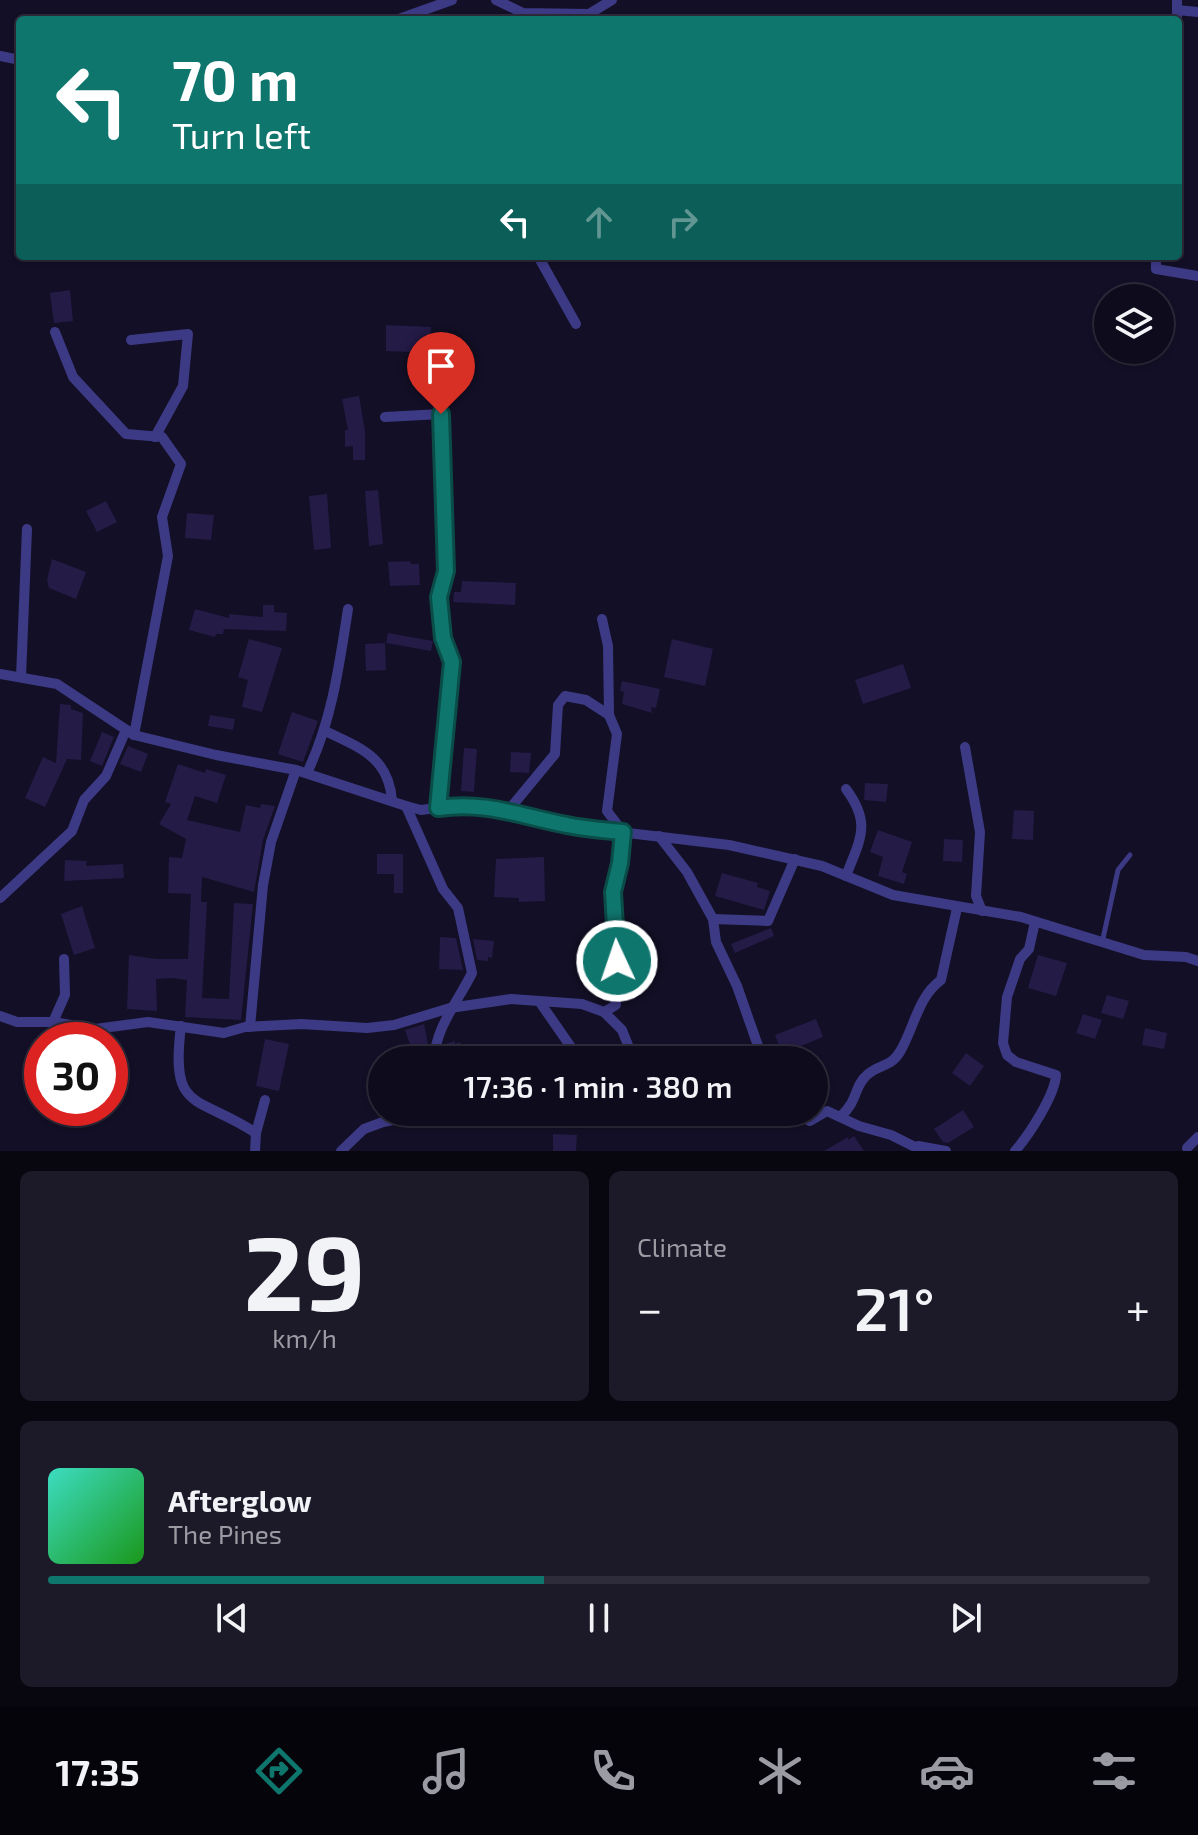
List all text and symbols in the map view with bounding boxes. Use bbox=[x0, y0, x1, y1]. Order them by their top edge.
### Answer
text: 70 m bbox=[172, 45, 298, 112]
icon: left bbox=[40, 48, 144, 152]
text: Turn left bbox=[172, 113, 311, 156]
icon: left bbox=[493, 200, 537, 244]
icon: ahead bbox=[577, 200, 621, 244]
icon: right bbox=[661, 200, 705, 244]
map controls bbox=[1094, 284, 1174, 364]
button: layers bbox=[1094, 284, 1174, 364]
pin bbox=[407, 332, 475, 414]
icon: arrive bbox=[419, 344, 463, 388]
position arrow bbox=[575, 919, 659, 1003]
speed limit sign: 30 bbox=[24, 1022, 128, 1126]
text: 17:36 · 1 min · 380 m bbox=[464, 1068, 732, 1104]
text: 29 bbox=[244, 1207, 365, 1332]
text: Climate bbox=[637, 1231, 727, 1262]
text: 21° bbox=[854, 1271, 935, 1343]
text: − bbox=[637, 1281, 663, 1334]
text: + bbox=[1126, 1281, 1150, 1334]
text: km/h bbox=[272, 1322, 337, 1353]
text: Afterglow bbox=[168, 1482, 312, 1518]
text: The Pines bbox=[168, 1518, 282, 1549]
icon: previous bbox=[210, 1596, 254, 1640]
icon: pause bbox=[577, 1596, 621, 1640]
icon: next bbox=[944, 1596, 988, 1640]
icon: directions bbox=[251, 1743, 307, 1799]
icon: music bbox=[418, 1743, 474, 1799]
icon: phone bbox=[585, 1743, 641, 1799]
icon: climate bbox=[752, 1743, 808, 1799]
icon: car bbox=[919, 1743, 975, 1799]
icon: filters bbox=[1086, 1743, 1142, 1799]
text: 17:35 bbox=[56, 1750, 140, 1793]

